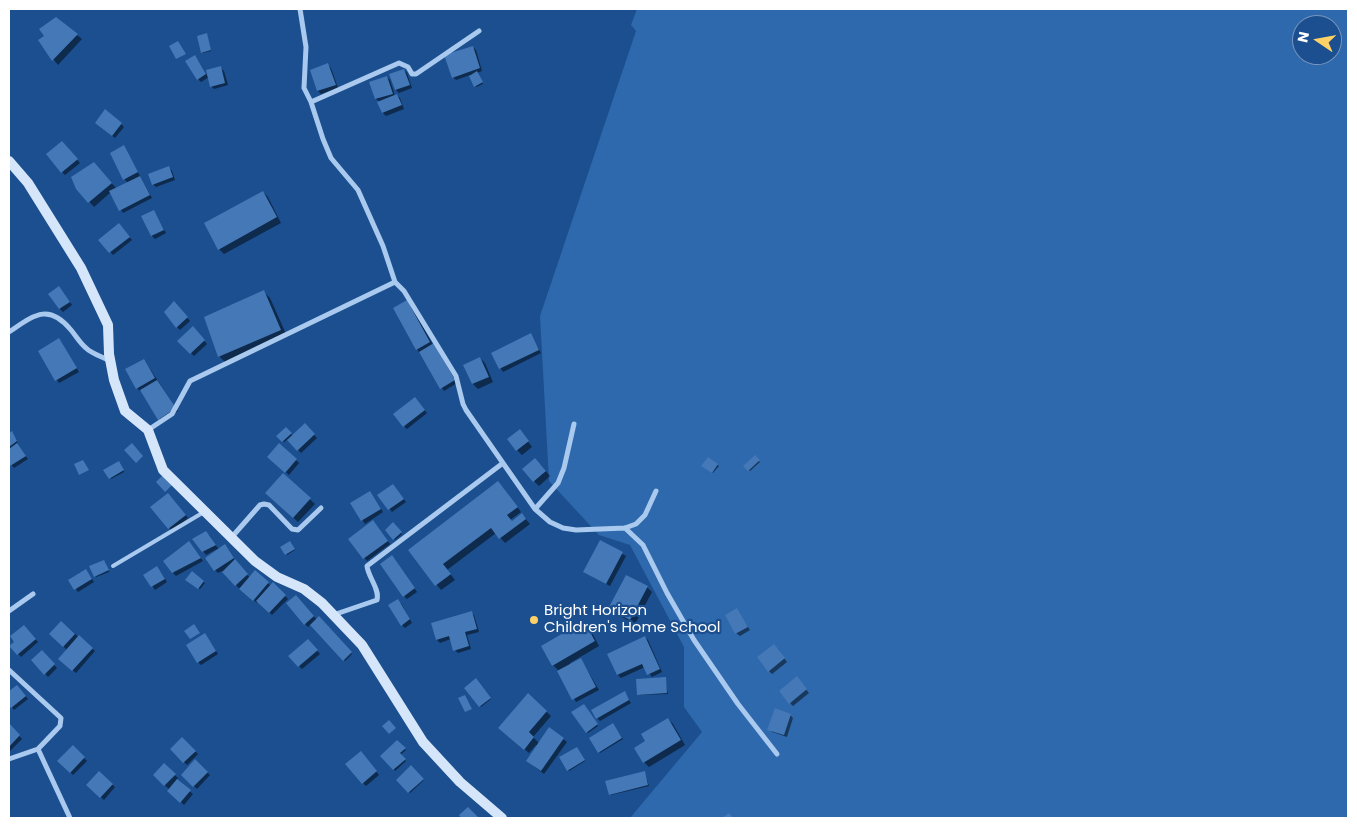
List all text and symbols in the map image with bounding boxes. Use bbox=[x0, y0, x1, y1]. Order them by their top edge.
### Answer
north arrow bbox=[1292, 15, 1342, 65]
text: N bbox=[1292, 30, 1314, 44]
place label: Bright Horizon Children's Home School bbox=[544, 602, 721, 637]
marker: Bright Horizon Children's Home School bbox=[528, 614, 540, 626]

